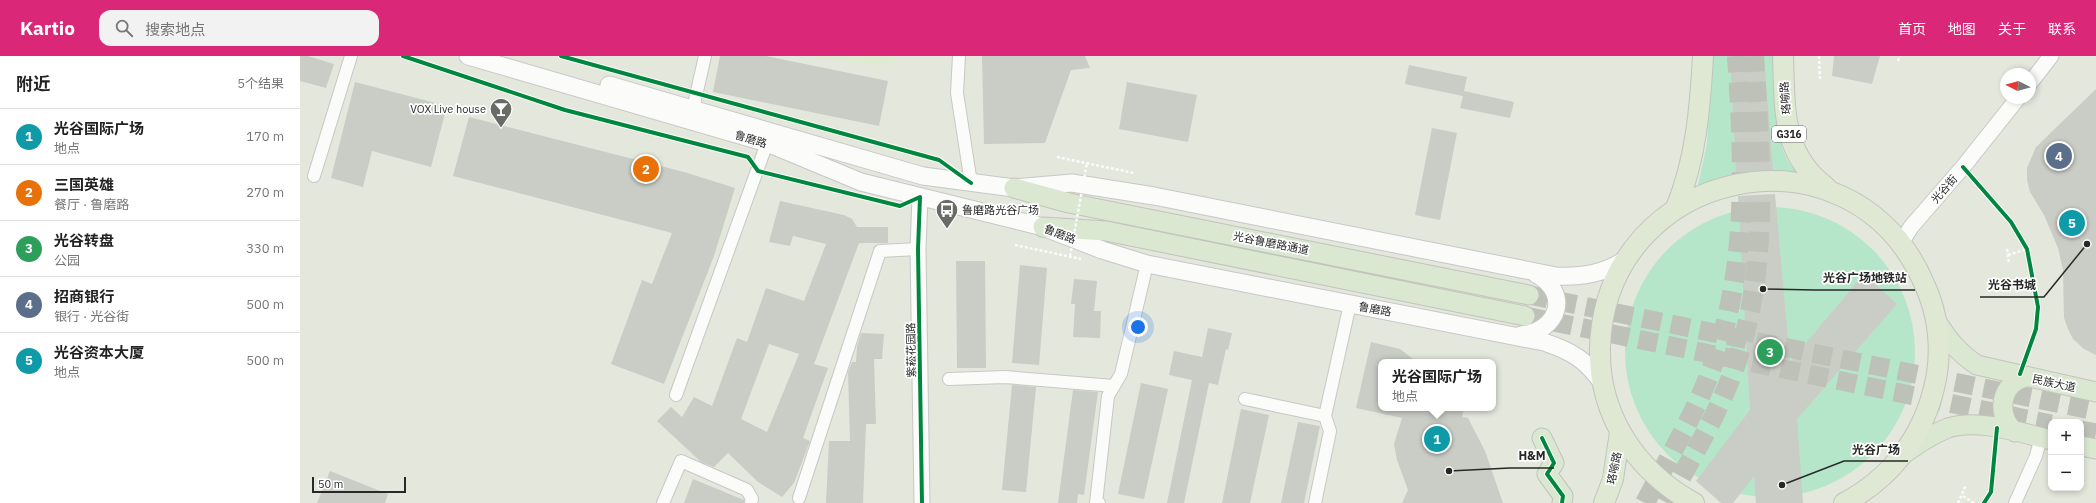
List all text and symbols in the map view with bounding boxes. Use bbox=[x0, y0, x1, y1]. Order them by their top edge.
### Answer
search box bbox=[99, 10, 379, 46]
text: Kartio bbox=[20, 16, 75, 40]
icon: search bbox=[113, 17, 135, 39]
text: 搜索地点 bbox=[145, 20, 205, 39]
text: 首页 bbox=[1898, 20, 1926, 38]
text: 地图 bbox=[1948, 20, 1976, 38]
text: 关于 bbox=[1998, 20, 2026, 38]
text: 联系 bbox=[2048, 20, 2076, 38]
north arrow bbox=[2000, 68, 2036, 104]
text: 附近 bbox=[16, 73, 50, 95]
text: 5个结果 bbox=[237, 75, 284, 92]
street label: 珞喻路 bbox=[1777, 81, 1793, 115]
bar icon: VOX Live house bbox=[488, 96, 514, 129]
place label: VOX Live house bbox=[410, 102, 486, 116]
text: 光谷国际广场 bbox=[54, 119, 144, 138]
road number: G316 bbox=[1772, 126, 1806, 142]
street label: 鲁磨路 bbox=[733, 127, 769, 151]
text: 1 bbox=[25, 128, 33, 145]
text: 170 m bbox=[246, 128, 284, 145]
text: 地点 bbox=[54, 140, 80, 157]
pin: 4 bbox=[2046, 141, 2072, 171]
pin: 2 bbox=[633, 154, 659, 184]
street label: 光谷街 bbox=[1928, 172, 1960, 206]
text: 三国英雄 bbox=[54, 175, 114, 194]
text: 2 bbox=[25, 184, 33, 201]
text: 270 m bbox=[246, 184, 284, 201]
text: 餐厅 · 鲁磨路 bbox=[54, 196, 129, 213]
bus stop icon: 鲁磨路光谷广场 bbox=[934, 197, 960, 230]
place label: 鲁磨路光谷广场 bbox=[962, 203, 1039, 217]
pin: 5 bbox=[2059, 208, 2085, 238]
street label: 鲁磨路 bbox=[1042, 222, 1078, 246]
street label: 光谷鲁磨路通道 bbox=[1232, 229, 1310, 257]
text: 光谷转盘 bbox=[54, 231, 114, 250]
text: 3 bbox=[25, 240, 33, 257]
text: 330 m bbox=[246, 240, 284, 257]
text: 公园 bbox=[54, 252, 80, 269]
callout: 光谷广场地铁站 bbox=[1815, 266, 1915, 290]
text: 光谷广场地铁站 bbox=[1823, 270, 1907, 285]
callout: 光谷书城 bbox=[1980, 273, 2044, 297]
text: 光谷书城 bbox=[1988, 277, 2036, 292]
text: 招商银行 bbox=[54, 287, 114, 306]
text: 4 bbox=[25, 296, 33, 313]
text: 500 m bbox=[246, 296, 284, 313]
street label: 鲁磨路 bbox=[1358, 299, 1392, 319]
text: 银行 · 光谷街 bbox=[54, 308, 129, 325]
your location bbox=[1128, 317, 1148, 337]
street label: 紫菘花园路 bbox=[904, 322, 918, 378]
pin: 3 bbox=[1757, 337, 1783, 367]
text: 光谷资本大厦 bbox=[54, 343, 144, 362]
text: 5 bbox=[25, 352, 33, 369]
text: 500 m bbox=[246, 352, 284, 369]
popup bbox=[1378, 359, 1496, 411]
text: 地点 bbox=[54, 364, 80, 381]
text: 光谷国际广场 bbox=[1392, 367, 1482, 386]
street label: 民族大道 bbox=[2031, 372, 2077, 394]
text: 地点 bbox=[1392, 388, 1418, 405]
map controls bbox=[2048, 419, 2084, 491]
button: + bbox=[2048, 419, 2084, 455]
pin: 1 bbox=[1424, 424, 1450, 454]
callout: 光谷广场 bbox=[1844, 437, 1908, 461]
text: 光谷广场 bbox=[1852, 442, 1900, 457]
callout: H&M bbox=[1510, 444, 1554, 468]
text: H&M bbox=[1518, 448, 1546, 463]
street label: 珞喻路 bbox=[1604, 450, 1624, 486]
button: − bbox=[2048, 455, 2084, 491]
scale bar bbox=[312, 475, 406, 494]
text: 50 m bbox=[318, 477, 343, 491]

